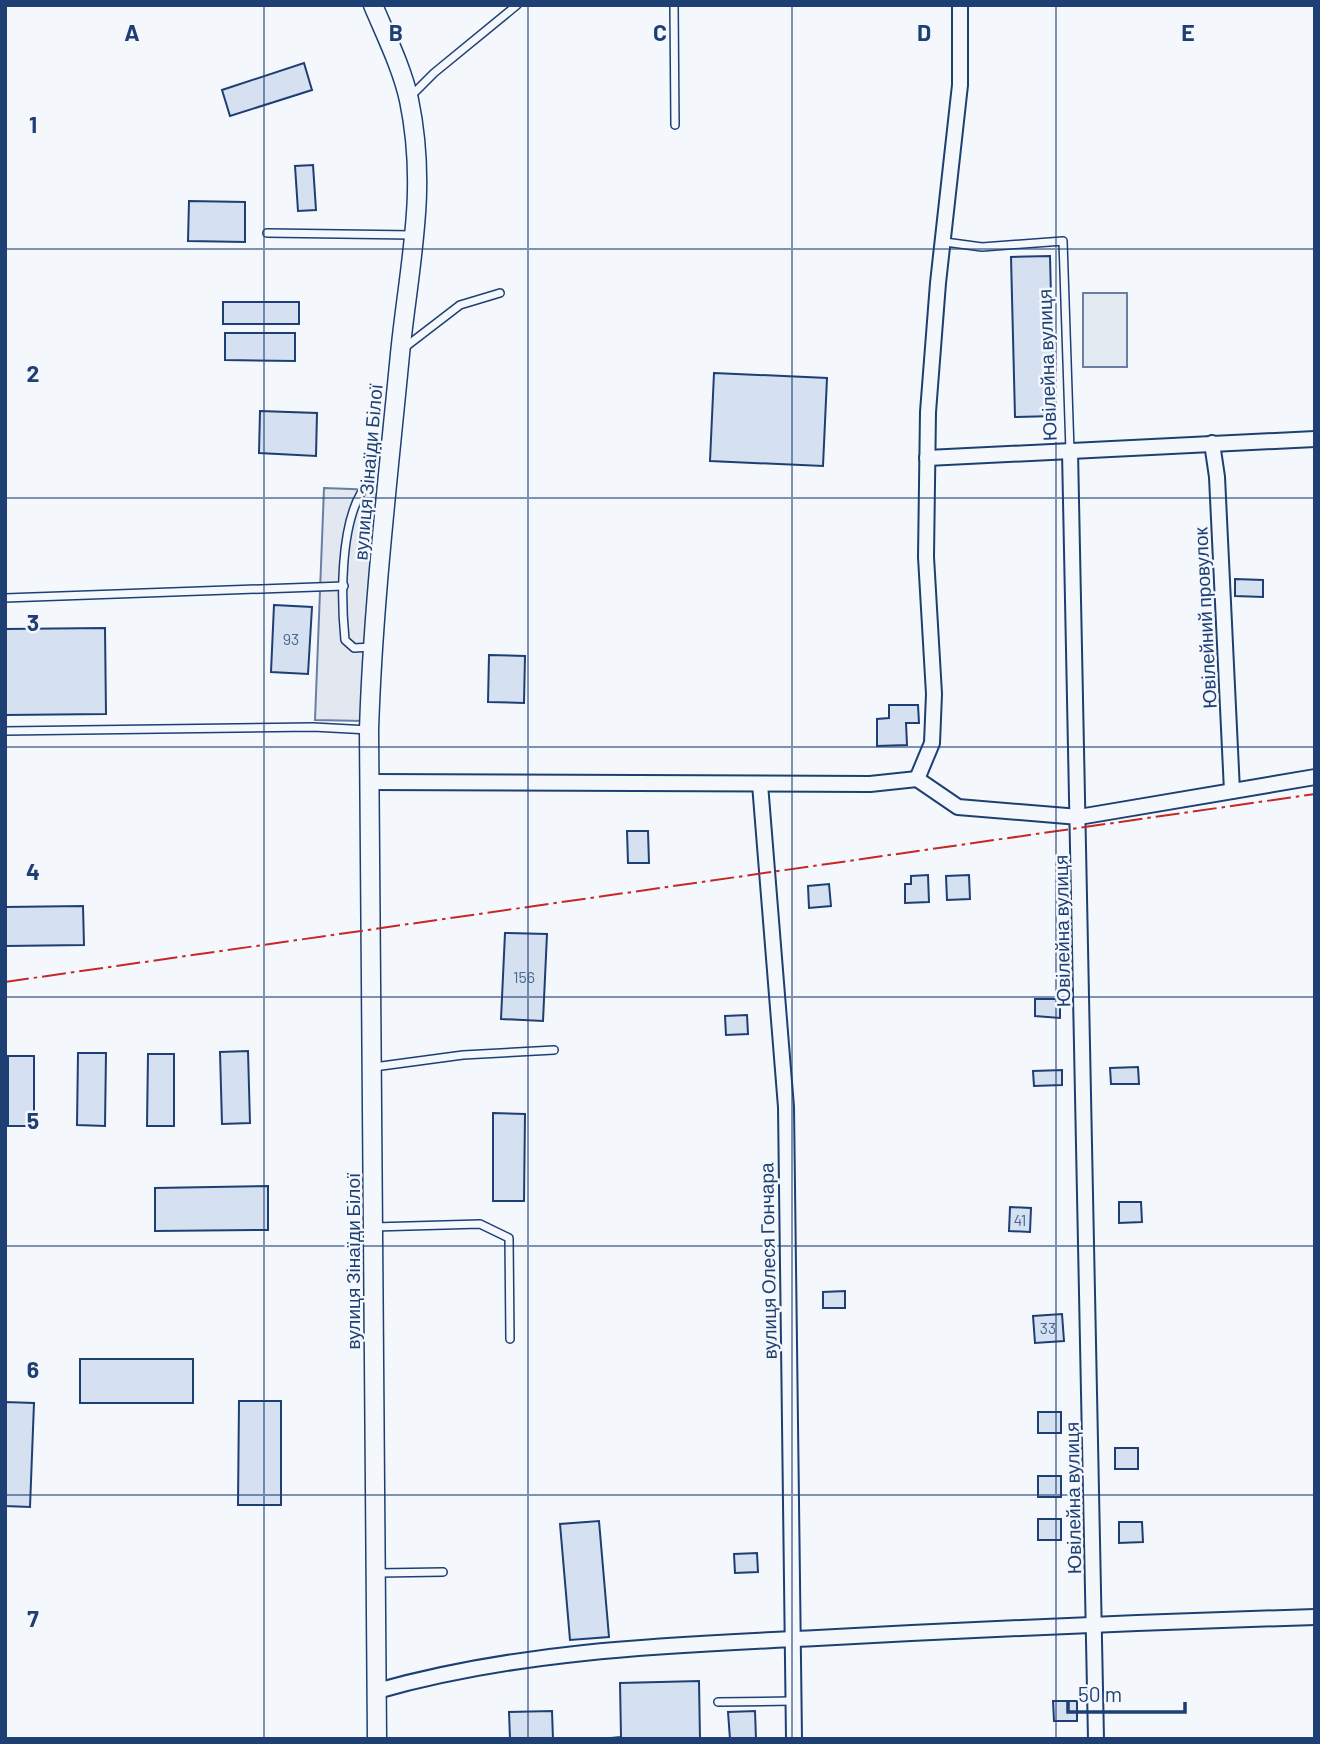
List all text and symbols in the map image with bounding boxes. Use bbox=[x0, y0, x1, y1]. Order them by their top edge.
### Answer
text: A bbox=[124, 18, 140, 46]
text: B bbox=[389, 18, 403, 46]
text: C bbox=[653, 18, 667, 46]
text: D bbox=[917, 18, 931, 46]
text: E bbox=[1181, 18, 1195, 46]
text: 1 bbox=[29, 110, 37, 138]
street label: Ювілейна вулиця bbox=[1032, 289, 1061, 442]
text: 2 bbox=[27, 359, 39, 387]
street label: вулиця Зінаїди Білої bbox=[348, 382, 387, 561]
street label: Ювілейний провулок bbox=[1188, 526, 1221, 709]
text: 3 bbox=[27, 608, 39, 636]
house number: 93 bbox=[283, 629, 299, 648]
street label: Ювілейна вулиця bbox=[1049, 855, 1074, 1007]
text: 4 bbox=[26, 857, 40, 885]
house number: 156 bbox=[513, 967, 535, 986]
text: 5 bbox=[27, 1106, 39, 1134]
street label: вулиця Олеся Гончара bbox=[754, 1162, 781, 1360]
street label: вулиця Зінаїди Білої bbox=[341, 1172, 364, 1349]
house number: 41 bbox=[1014, 1210, 1026, 1229]
house number: 33 bbox=[1040, 1318, 1056, 1337]
text: 6 bbox=[27, 1355, 39, 1383]
street label: Ювілейна вулиця bbox=[1060, 1422, 1085, 1574]
text: 7 bbox=[27, 1604, 39, 1632]
scale bar bbox=[1068, 1670, 1185, 1714]
text: 50 m bbox=[1078, 1681, 1122, 1706]

